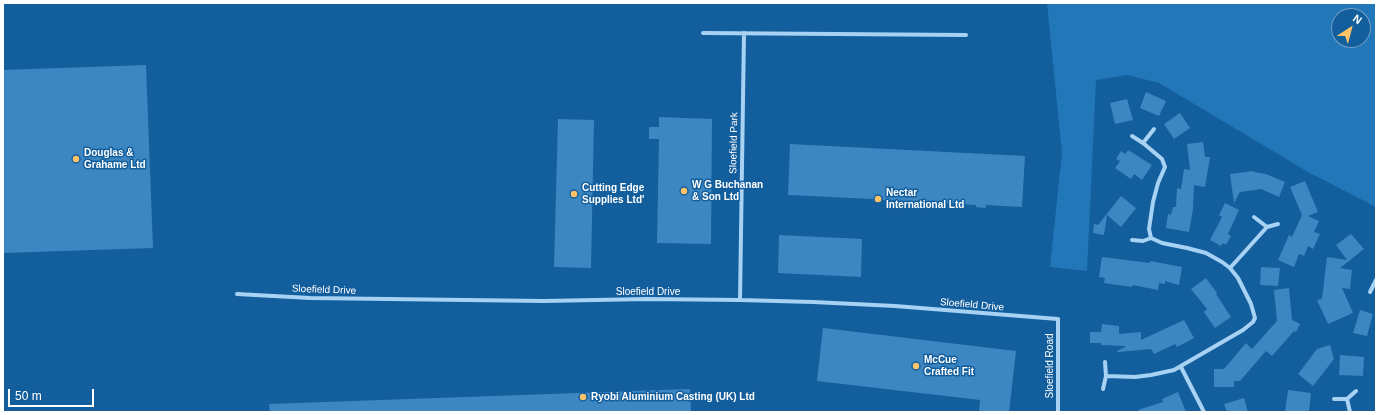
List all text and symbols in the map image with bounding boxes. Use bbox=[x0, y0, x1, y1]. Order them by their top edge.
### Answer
north arrow bbox=[1331, 8, 1371, 48]
text: N bbox=[1351, 12, 1364, 26]
street label: Sloefield Park bbox=[727, 112, 741, 174]
place label: Douglas & Grahame Ltd bbox=[84, 147, 146, 170]
marker: Douglas & Grahame Ltd bbox=[71, 154, 81, 164]
place label: W G Buchanan & Son Ltd bbox=[692, 179, 763, 202]
place label: Cutting Edge Supplies Ltd' bbox=[582, 182, 644, 206]
marker: W G Buchanan & Son Ltd bbox=[679, 186, 689, 196]
place label: Nectar International Ltd bbox=[886, 187, 964, 210]
marker: Cutting Edge Supplies Ltd' bbox=[569, 189, 579, 199]
marker: Nectar International Ltd bbox=[873, 194, 883, 204]
street label: Sloefield Drive bbox=[292, 283, 356, 297]
street label: Sloefield Drive bbox=[616, 286, 680, 298]
street label: Sloefield Drive bbox=[939, 296, 1005, 314]
street label: Sloefield Road bbox=[1044, 333, 1056, 399]
place label: McCue Crafted Fit bbox=[924, 354, 974, 378]
marker: McCue Crafted Fit bbox=[911, 361, 921, 371]
scale bar bbox=[10, 381, 96, 407]
text: 50 m bbox=[15, 389, 42, 403]
place label: Ryobi Aluminium Casting (UK) Ltd bbox=[591, 391, 755, 403]
marker: Ryobi Aluminium Casting (UK) Ltd bbox=[578, 392, 588, 402]

